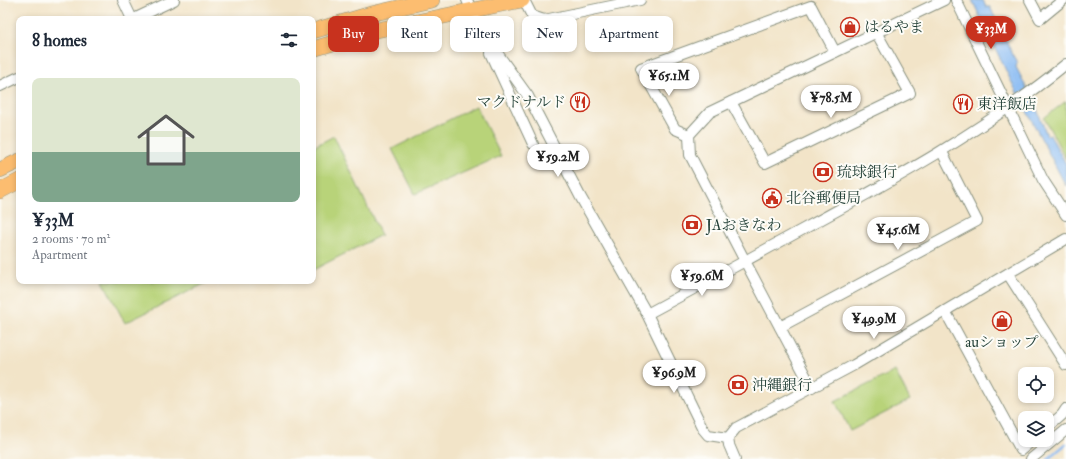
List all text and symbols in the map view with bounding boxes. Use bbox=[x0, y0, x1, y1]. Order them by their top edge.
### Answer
chip: Buy bbox=[328, 16, 379, 52]
chip: Rent bbox=[387, 16, 442, 52]
chip: Filters bbox=[450, 16, 514, 52]
chip: New bbox=[522, 16, 577, 52]
chip: Apartment bbox=[585, 16, 673, 52]
shop icon: はるやま bbox=[839, 16, 861, 38]
pin: ¥33M bbox=[967, 16, 1015, 50]
place label: はるやま bbox=[864, 18, 924, 37]
text: ¥33M bbox=[975, 21, 1007, 37]
icon: filters bbox=[278, 29, 300, 51]
text: 8 homes bbox=[32, 30, 87, 51]
pin: ¥65.1M bbox=[636, 63, 702, 97]
text: ¥65.1M bbox=[648, 68, 690, 84]
pin: ¥78.5M bbox=[798, 85, 864, 119]
text: ¥78.5M bbox=[810, 90, 852, 106]
restaurant icon: マクドナルド bbox=[569, 91, 591, 113]
place label: マクドナルド bbox=[477, 93, 566, 112]
restaurant icon: 東洋飯店 bbox=[952, 93, 974, 115]
place label: 東洋飯店 bbox=[977, 95, 1037, 114]
icon: home bbox=[130, 104, 202, 176]
pin: ¥59.2M bbox=[525, 144, 591, 178]
text: ¥59.2M bbox=[536, 149, 580, 165]
bank icon: 琉球銀行 bbox=[812, 161, 834, 183]
place label: 琉球銀行 bbox=[837, 163, 897, 182]
public building icon: 北谷郵便局 bbox=[761, 187, 783, 209]
place label: 北谷郵便局 bbox=[786, 189, 861, 208]
text: ¥33M bbox=[32, 210, 74, 231]
bank icon: JAおきなわ bbox=[681, 214, 703, 236]
place label: JAおきなわ bbox=[705, 216, 782, 236]
pin: ¥45.6M bbox=[865, 217, 931, 251]
text: ¥45.6M bbox=[876, 222, 920, 238]
text: 2 rooms · 70 m² bbox=[32, 231, 110, 247]
text: Apartment bbox=[32, 247, 88, 263]
pin: ¥59.6M bbox=[669, 263, 735, 297]
text: ¥59.6M bbox=[680, 268, 724, 284]
pin: ¥49.9M bbox=[841, 306, 907, 340]
shop icon: auショップ bbox=[991, 310, 1013, 332]
text: ¥49.9M bbox=[851, 311, 897, 327]
place label: auショップ bbox=[965, 333, 1039, 352]
pin: ¥96.9M bbox=[641, 360, 707, 394]
text: ¥96.9M bbox=[652, 365, 696, 381]
map controls bbox=[1018, 367, 1054, 447]
button: locate bbox=[1018, 367, 1054, 403]
bank icon: 沖縄銀行 bbox=[727, 374, 749, 396]
place label: 沖縄銀行 bbox=[752, 376, 812, 395]
button: layers bbox=[1018, 411, 1054, 447]

